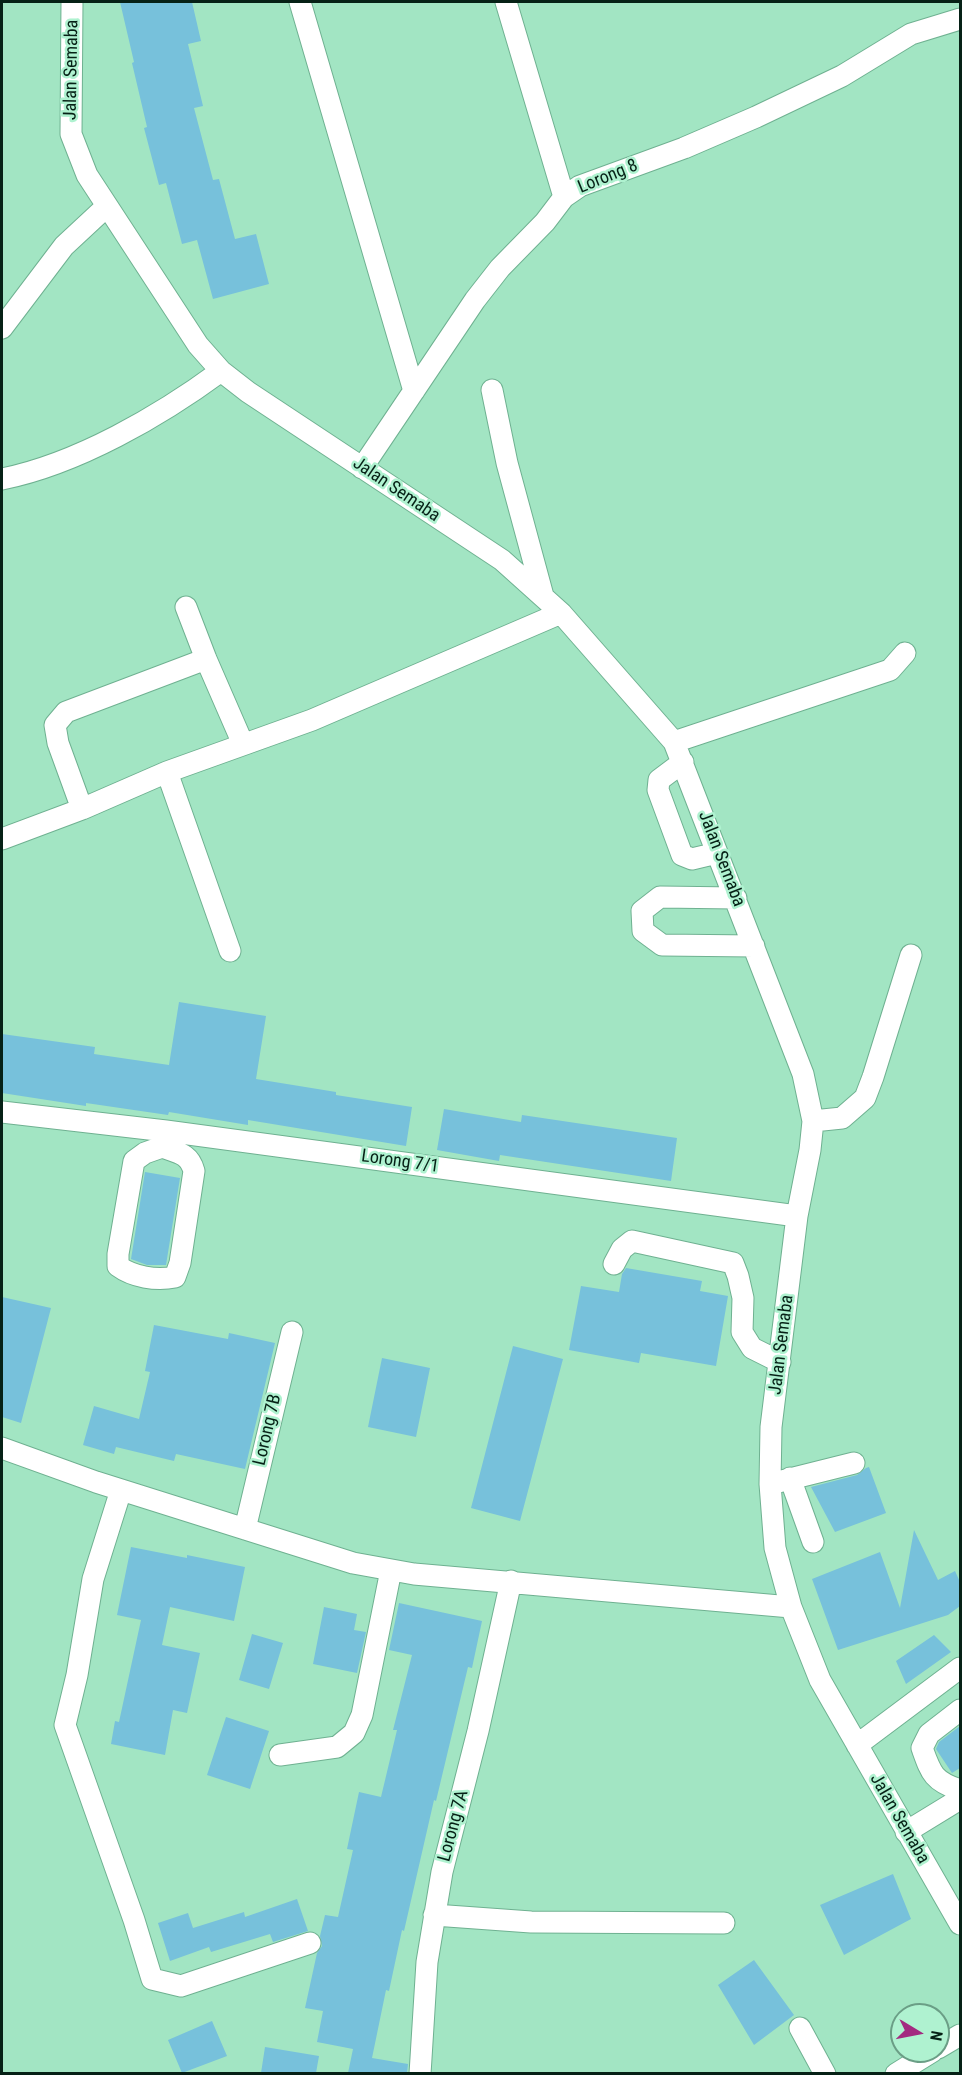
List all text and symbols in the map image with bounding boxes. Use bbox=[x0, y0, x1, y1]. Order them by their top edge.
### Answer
street label: Jalan Semaba bbox=[60, 20, 84, 120]
street label: Lorong 8 bbox=[575, 155, 641, 199]
street label: Jalan Semaba bbox=[348, 453, 444, 527]
street label: Jalan Semaba bbox=[693, 808, 749, 910]
street label: Lorong 7/1 bbox=[360, 1146, 440, 1178]
street label: Jalan Semaba bbox=[765, 1294, 799, 1396]
street label: Lorong 7B bbox=[249, 1392, 287, 1468]
street label: Jalan Semaba bbox=[865, 1770, 933, 1868]
street label: Lorong 7A bbox=[434, 1788, 474, 1864]
north arrow bbox=[890, 2003, 950, 2063]
text: N bbox=[926, 2029, 946, 2042]

